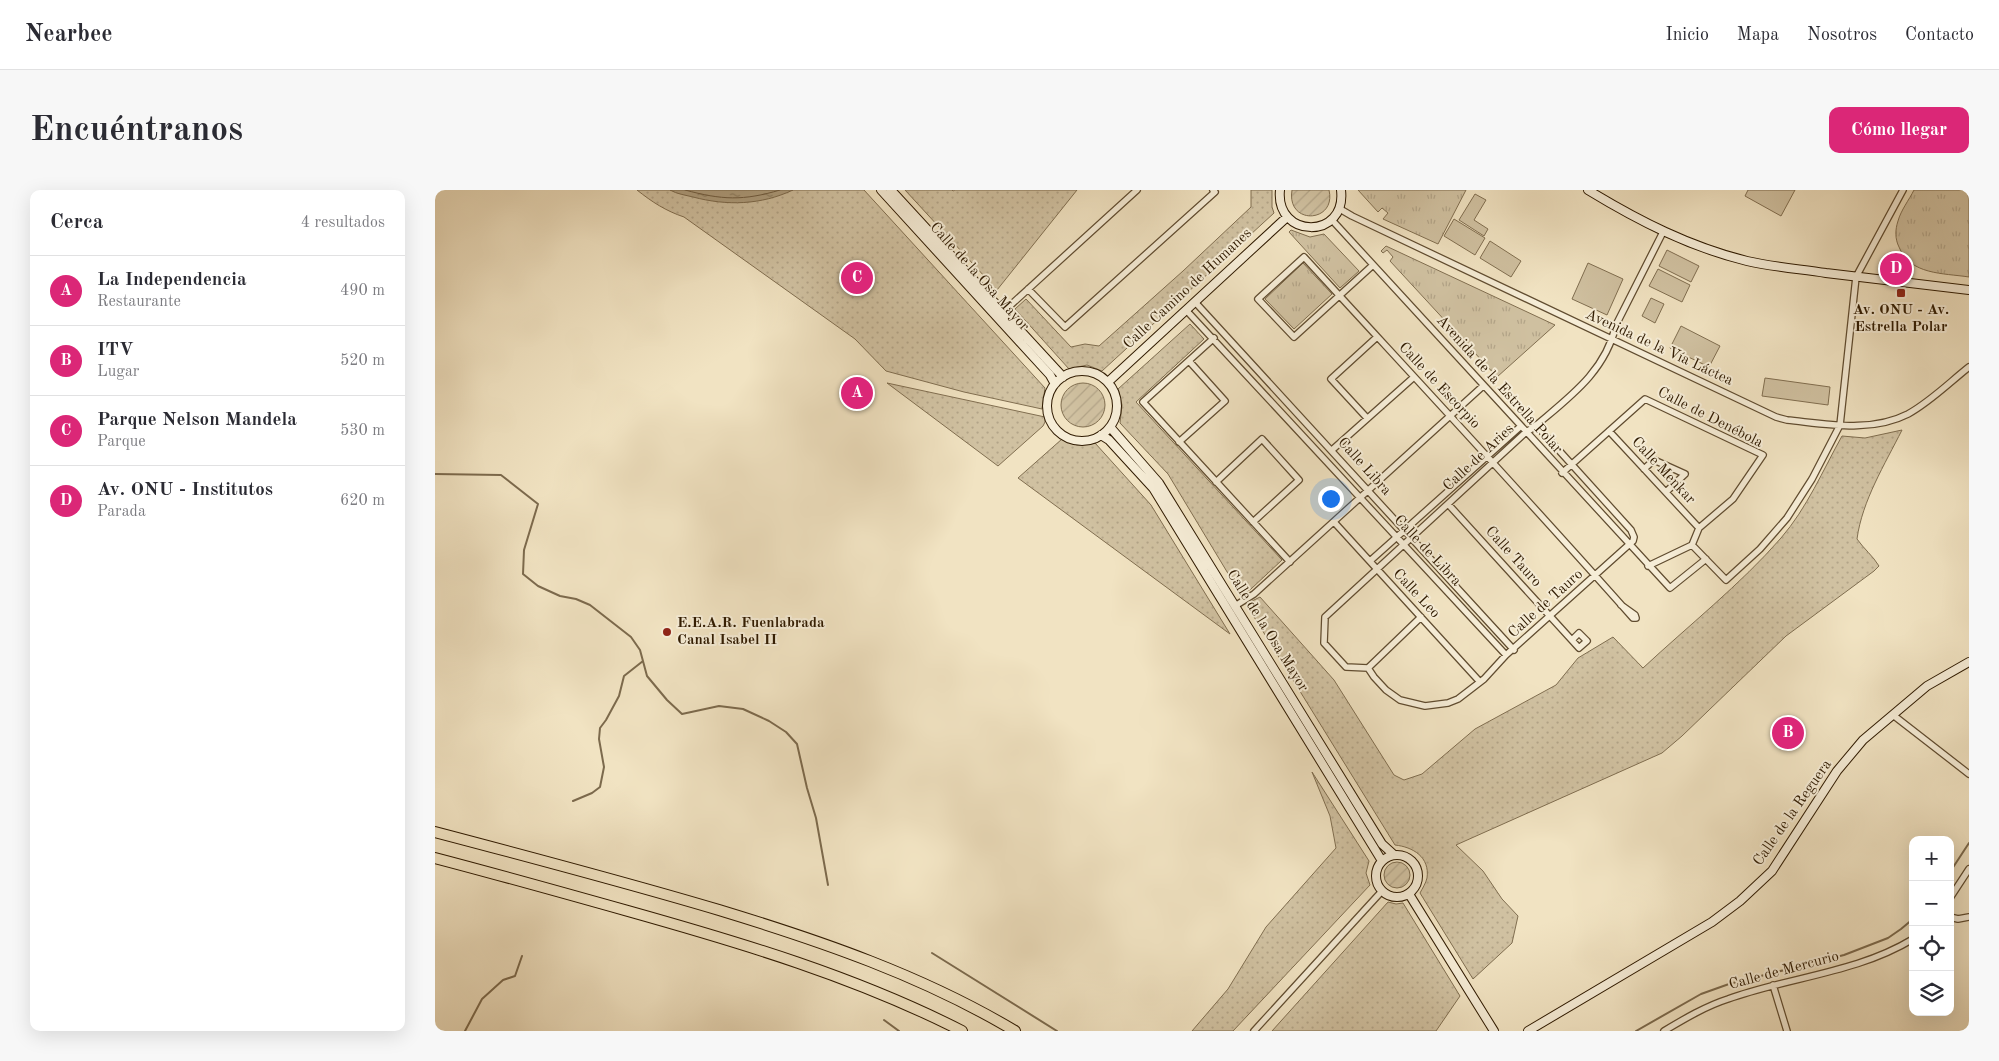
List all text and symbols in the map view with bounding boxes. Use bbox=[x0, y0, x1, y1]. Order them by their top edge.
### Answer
text: Nearbee bbox=[25, 23, 113, 47]
text: Inicio bbox=[1666, 26, 1709, 44]
text: Mapa bbox=[1737, 26, 1779, 44]
text: Nosotros bbox=[1807, 26, 1877, 44]
text: Contacto bbox=[1905, 26, 1974, 44]
button: Cómo llegar bbox=[1829, 107, 1969, 153]
text: Encuéntranos bbox=[30, 113, 243, 148]
text: Cerca bbox=[50, 212, 103, 233]
text: 4 resultados bbox=[301, 215, 385, 231]
street label: Calle de la Osa Mayor bbox=[926, 220, 1032, 334]
street label: Calle Camino de Humanes bbox=[1121, 226, 1255, 352]
pin: D bbox=[1880, 250, 1912, 288]
pin: C bbox=[841, 259, 873, 297]
text: La Independencia bbox=[97, 271, 247, 290]
text: A bbox=[60, 283, 72, 299]
text: 490 m bbox=[340, 283, 385, 299]
marker: Av. ONU - Av. Estrella Polar bbox=[1895, 287, 1907, 299]
text: Restaurante bbox=[97, 294, 181, 310]
place label: Av. ONU - Av. Estrella Polar bbox=[1853, 303, 1949, 335]
street label: Avenida de la Vía Láctea bbox=[1583, 307, 1736, 389]
street label: Avenida de la Estrella Polar bbox=[1433, 313, 1565, 457]
street label: Calle de Escorpio bbox=[1395, 340, 1483, 432]
text: ITV bbox=[97, 341, 134, 360]
text: B bbox=[60, 353, 72, 369]
text: 520 m bbox=[340, 353, 385, 369]
text: Lugar bbox=[97, 364, 139, 380]
pin: A bbox=[841, 374, 873, 412]
street label: Calle de Denébola bbox=[1655, 385, 1766, 451]
text: Parque Nelson Mandela bbox=[97, 411, 297, 430]
street label: Calle de Aries bbox=[1441, 422, 1517, 494]
text: C bbox=[61, 423, 71, 439]
text: 530 m bbox=[340, 423, 385, 439]
text: Parque bbox=[97, 434, 146, 450]
street label: Calle Libra bbox=[1334, 435, 1394, 499]
street label: Calle Menkar bbox=[1628, 435, 1698, 507]
text: Av. ONU - Institutos bbox=[97, 481, 273, 500]
your location bbox=[1318, 486, 1344, 512]
text: D bbox=[60, 493, 72, 509]
text: 620 m bbox=[340, 493, 385, 509]
text: Parada bbox=[97, 504, 146, 520]
street label: Calle de Libra bbox=[1391, 513, 1464, 590]
street label: Calle Tauro bbox=[1482, 524, 1544, 590]
street label: Calle de la Osa Mayor bbox=[1223, 567, 1311, 695]
street label: Calle Leo bbox=[1390, 567, 1442, 621]
street label: Calle de Tauro bbox=[1506, 567, 1586, 641]
place label: E.E.A.R. Fuenlabrada Canal Isabel II bbox=[677, 616, 825, 648]
marker: E.E.A.R. Fuenlabrada Canal Isabel II bbox=[661, 626, 673, 638]
pin: B bbox=[1772, 714, 1804, 752]
street label: Calle de la Reguera bbox=[1751, 757, 1835, 869]
map controls bbox=[1909, 836, 1954, 1016]
button: + bbox=[1909, 836, 1954, 881]
button: − bbox=[1909, 881, 1954, 926]
button: locate bbox=[1909, 926, 1954, 971]
street label: Calle de Mercurio bbox=[1727, 949, 1841, 993]
button: layers bbox=[1909, 971, 1954, 1016]

